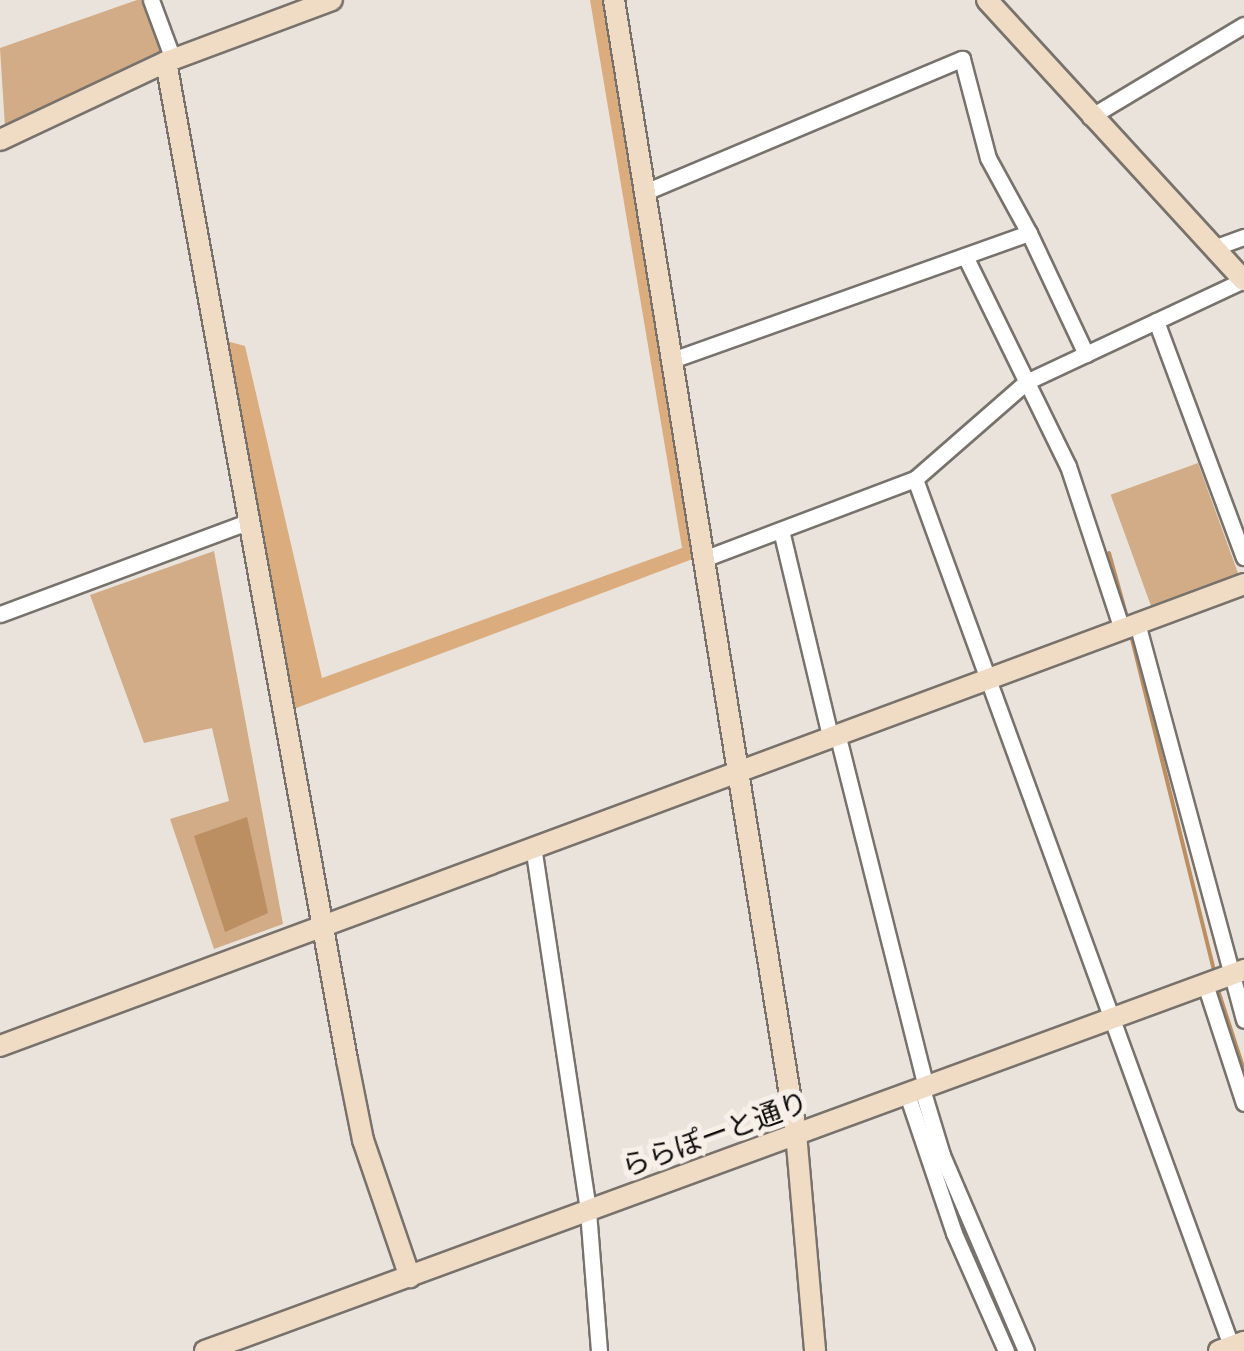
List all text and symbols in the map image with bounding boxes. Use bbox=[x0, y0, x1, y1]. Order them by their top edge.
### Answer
street label: ららぽーと通り bbox=[617, 1086, 813, 1184]

